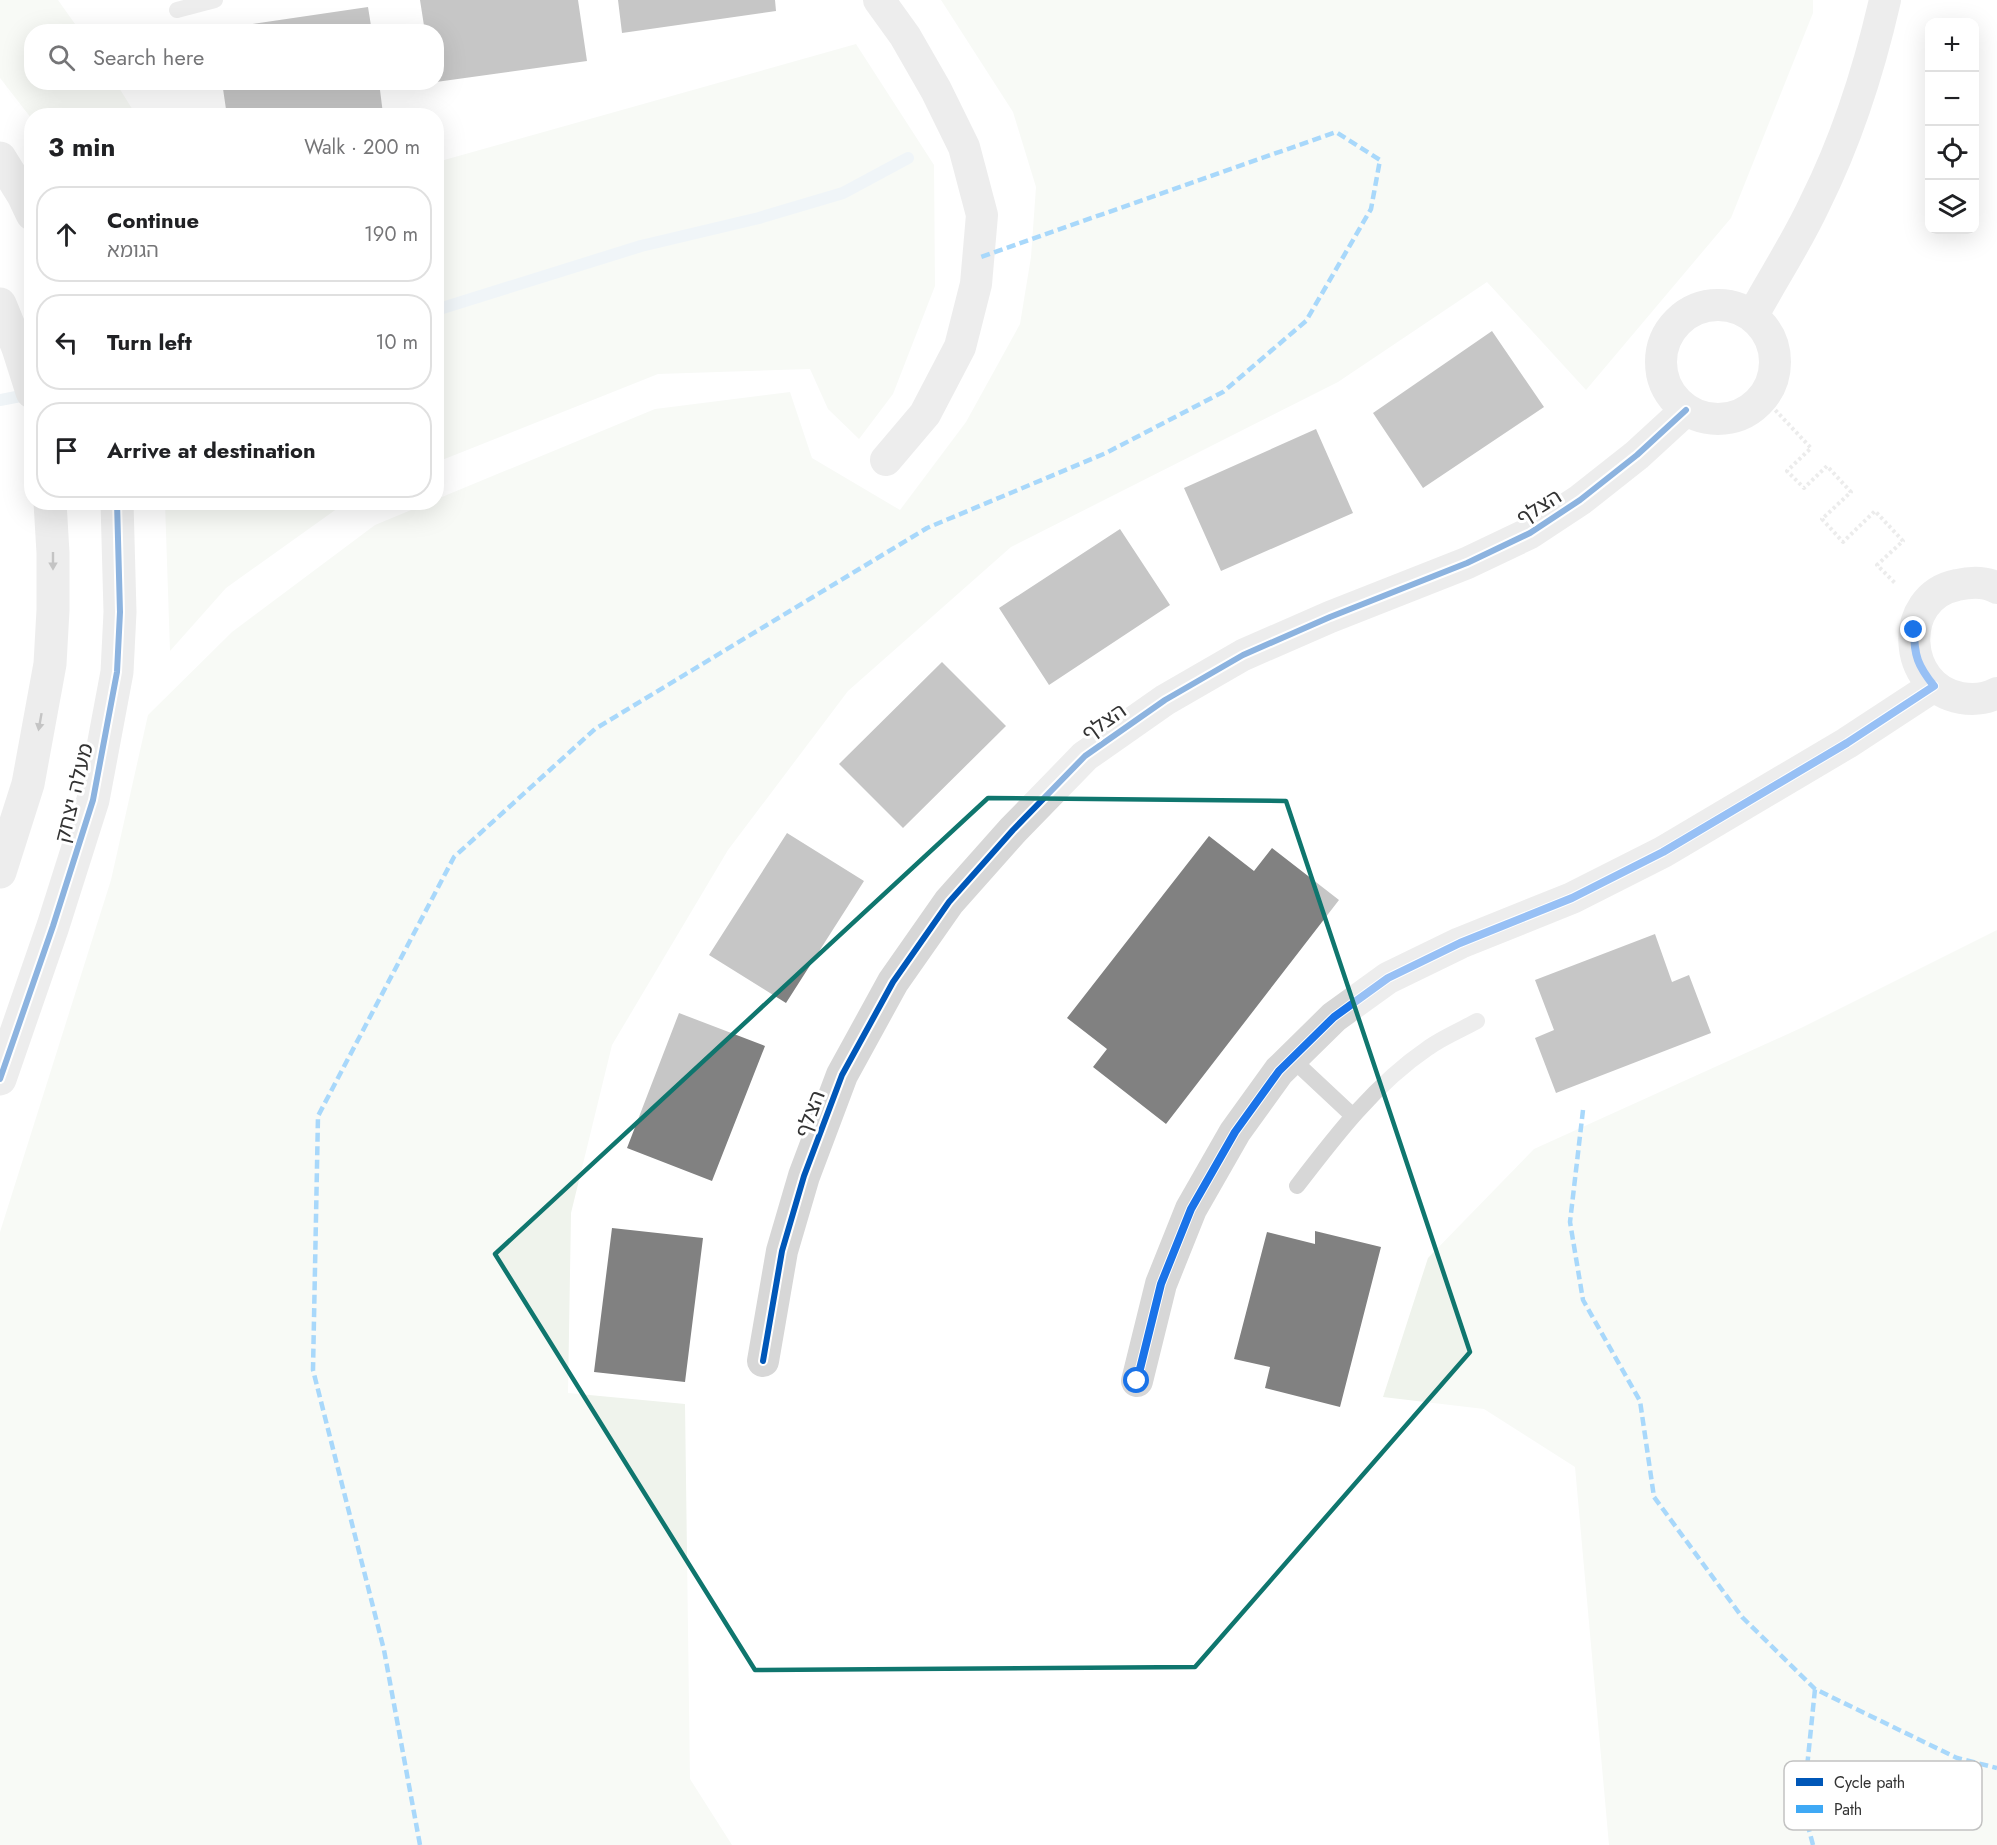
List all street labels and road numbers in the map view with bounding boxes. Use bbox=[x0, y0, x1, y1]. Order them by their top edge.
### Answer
street label: הצלף bbox=[1511, 482, 1567, 532]
street label: הצלף bbox=[1076, 696, 1132, 748]
street label: מעלה יצחק bbox=[47, 740, 101, 846]
street label: הצלף bbox=[787, 1086, 833, 1142]

